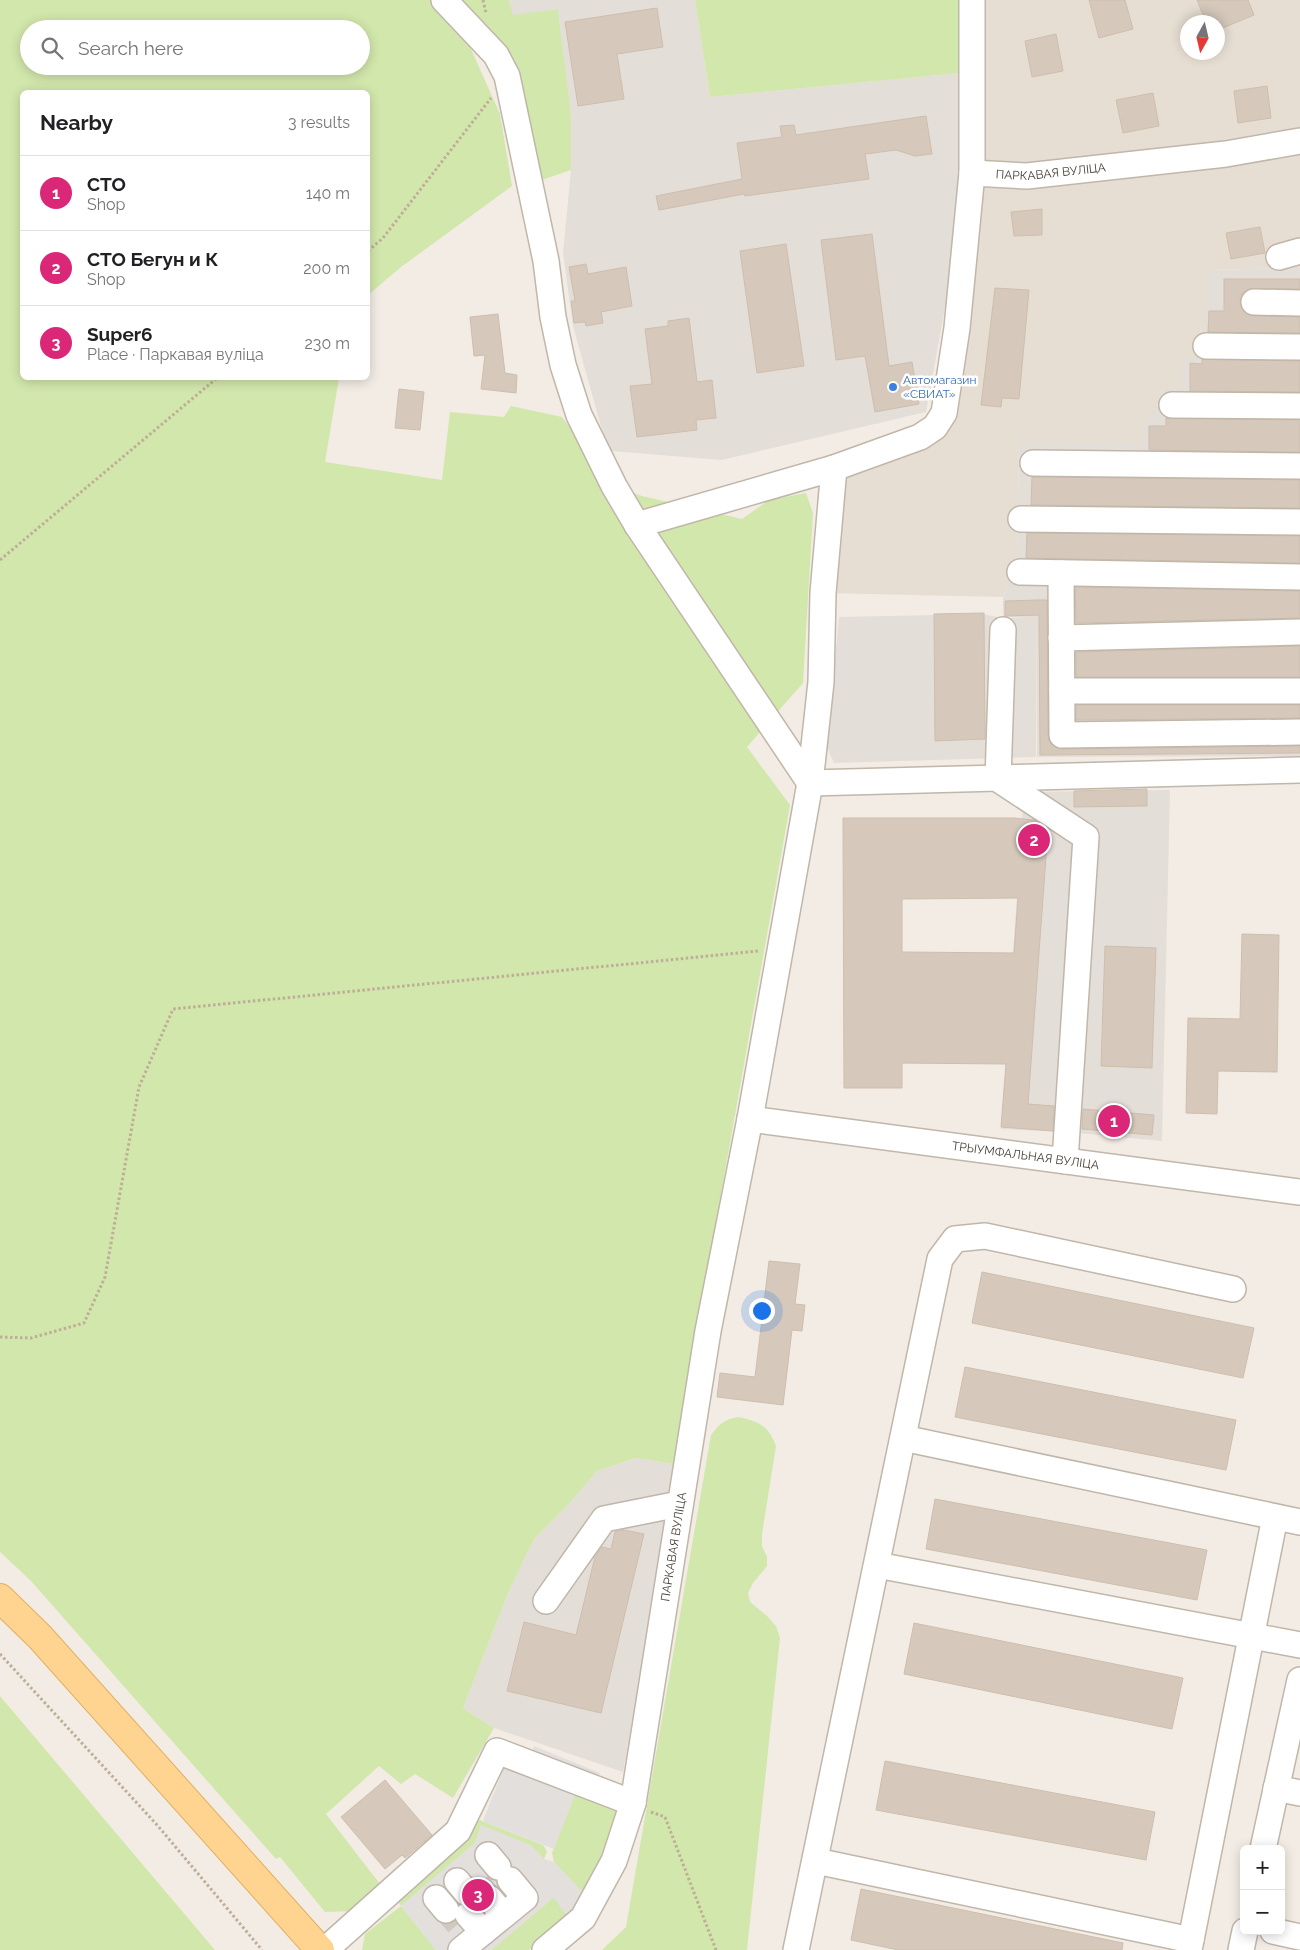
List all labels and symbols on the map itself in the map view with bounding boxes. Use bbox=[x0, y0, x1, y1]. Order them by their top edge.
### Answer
north arrow bbox=[1180, 15, 1225, 60]
street label: ПАРКАВАЯ ВУЛІЦА bbox=[995, 160, 1107, 183]
place label: Автомагазин «СВИАТ» bbox=[903, 373, 976, 401]
marker: Автомагазин «СВИАТ» bbox=[887, 381, 899, 393]
pin: 2 bbox=[1018, 821, 1050, 859]
pin: 1 bbox=[1098, 1102, 1130, 1140]
street label: ТРЫУМФАЛЬНАЯ ВУЛІЦА bbox=[951, 1139, 1100, 1172]
your location bbox=[749, 1298, 775, 1324]
street label: ПАРКАВАЯ ВУЛІЦА bbox=[658, 1491, 689, 1603]
pin: 3 bbox=[462, 1876, 494, 1914]

